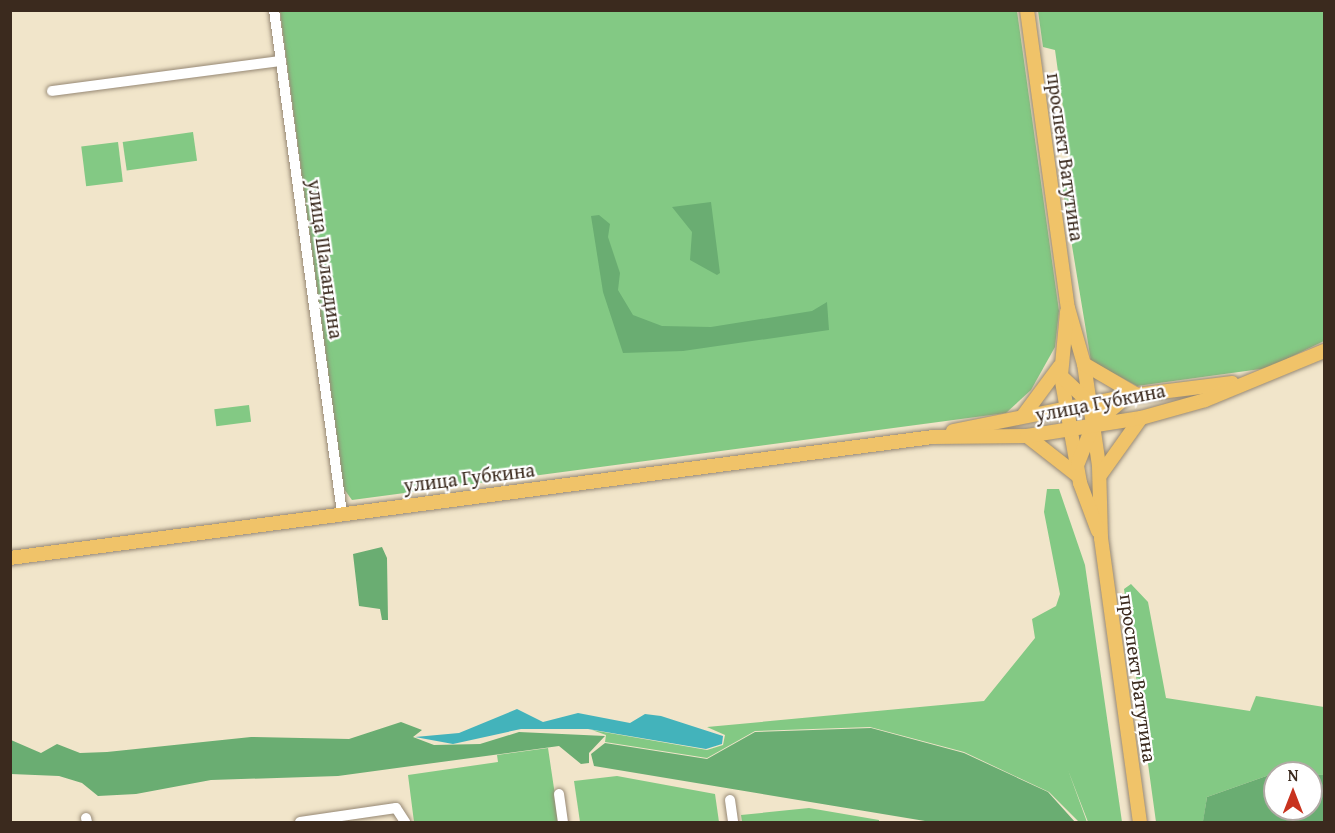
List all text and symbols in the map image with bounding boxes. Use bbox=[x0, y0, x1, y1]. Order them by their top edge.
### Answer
street label: проспект Ватутина bbox=[1042, 71, 1090, 243]
street label: улица Шаландина bbox=[303, 178, 349, 340]
street label: улица Губкина bbox=[1033, 378, 1167, 426]
street label: улица Губкина bbox=[402, 457, 536, 497]
street label: проспект Ватутина bbox=[1115, 592, 1163, 764]
north arrow bbox=[1263, 761, 1323, 821]
text: N bbox=[1288, 763, 1298, 787]

